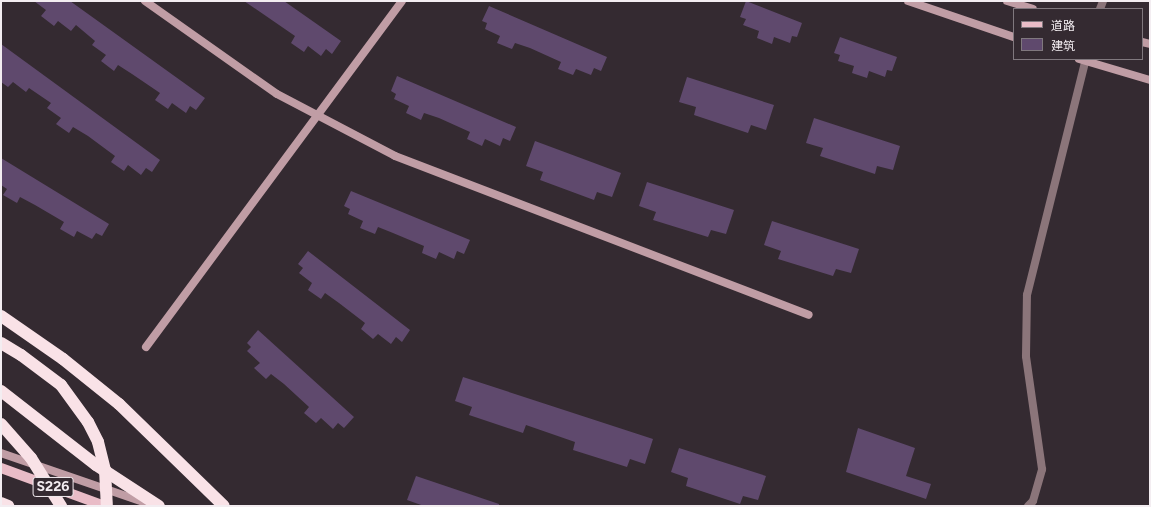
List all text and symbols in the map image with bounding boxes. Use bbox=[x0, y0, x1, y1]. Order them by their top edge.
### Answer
legend bbox=[1013, 8, 1143, 60]
text: 道路 bbox=[1051, 19, 1075, 33]
text: 建筑 bbox=[1051, 39, 1075, 53]
road number: S226 bbox=[32, 475, 74, 499]

